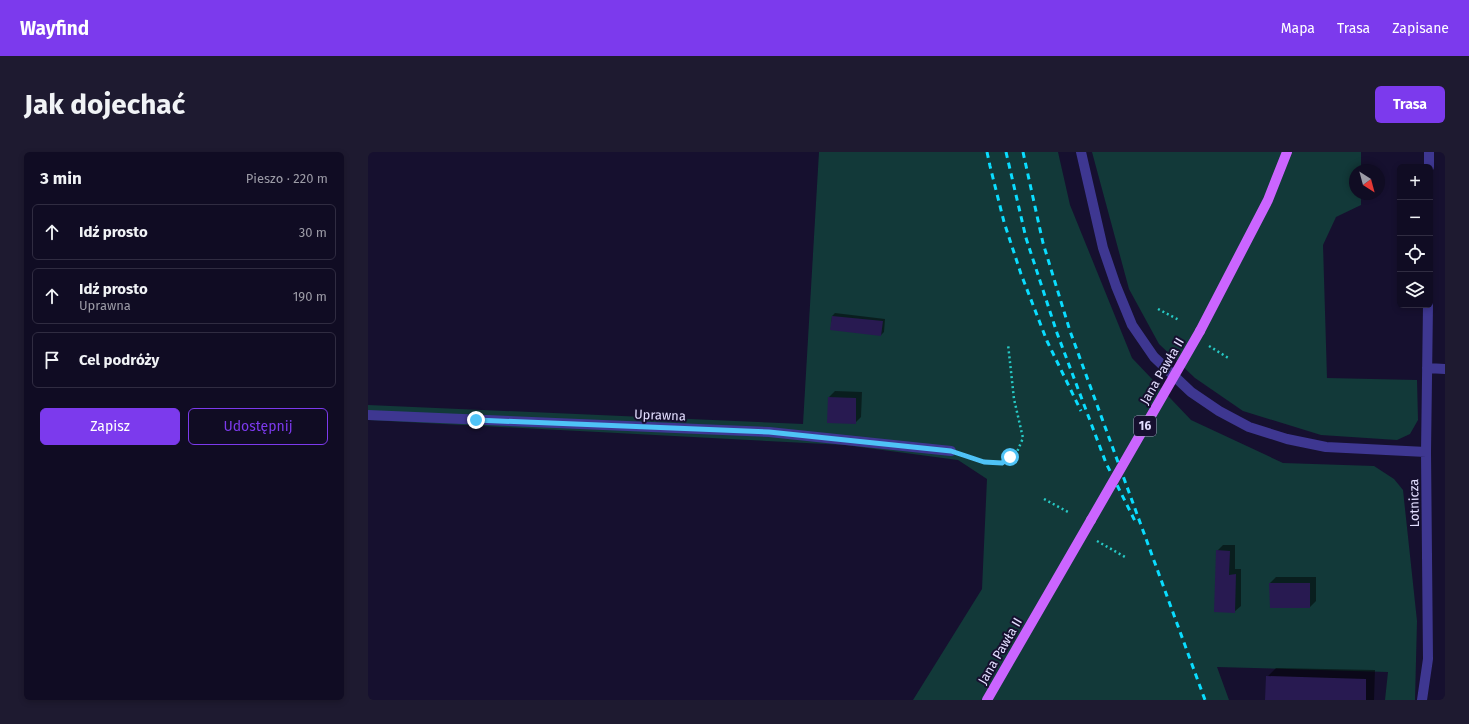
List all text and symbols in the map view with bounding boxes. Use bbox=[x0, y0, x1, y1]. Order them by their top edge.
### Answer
text: Wayfind bbox=[20, 17, 89, 40]
text: Mapa bbox=[1281, 20, 1315, 37]
text: Trasa bbox=[1337, 20, 1370, 37]
text: Zapisane bbox=[1392, 20, 1449, 37]
button: Trasa bbox=[1375, 86, 1445, 123]
text: Jak dojechać bbox=[24, 88, 185, 121]
north arrow bbox=[1349, 164, 1385, 200]
map controls bbox=[1397, 164, 1433, 308]
button: + bbox=[1397, 164, 1433, 200]
text: 3 min bbox=[40, 168, 82, 189]
text: Pieszo · 220 m bbox=[246, 171, 328, 186]
button: − bbox=[1397, 200, 1433, 236]
icon: ahead bbox=[41, 221, 63, 243]
text: Idź prosto bbox=[79, 223, 148, 241]
text: 30 m bbox=[299, 225, 327, 240]
button: locate bbox=[1397, 236, 1433, 272]
button: layers bbox=[1397, 272, 1433, 308]
text: Idź prosto bbox=[79, 280, 148, 298]
icon: ahead bbox=[41, 285, 63, 307]
text: 190 m bbox=[293, 289, 327, 304]
text: Uprawna bbox=[79, 298, 131, 313]
street label: Jana Pawła II bbox=[1137, 335, 1187, 407]
icon: arrive bbox=[41, 349, 63, 371]
text: Cel podróży bbox=[79, 351, 159, 369]
street label: Uprawna bbox=[634, 407, 686, 423]
button: Zapisz bbox=[40, 408, 180, 445]
button: Udostępnij bbox=[188, 408, 328, 445]
route end bbox=[467, 411, 485, 429]
road number: 16 bbox=[1134, 416, 1156, 436]
route start bbox=[1001, 448, 1019, 466]
street label: Lotnicza bbox=[1406, 479, 1422, 527]
street label: Jana Pawła II bbox=[975, 615, 1025, 687]

